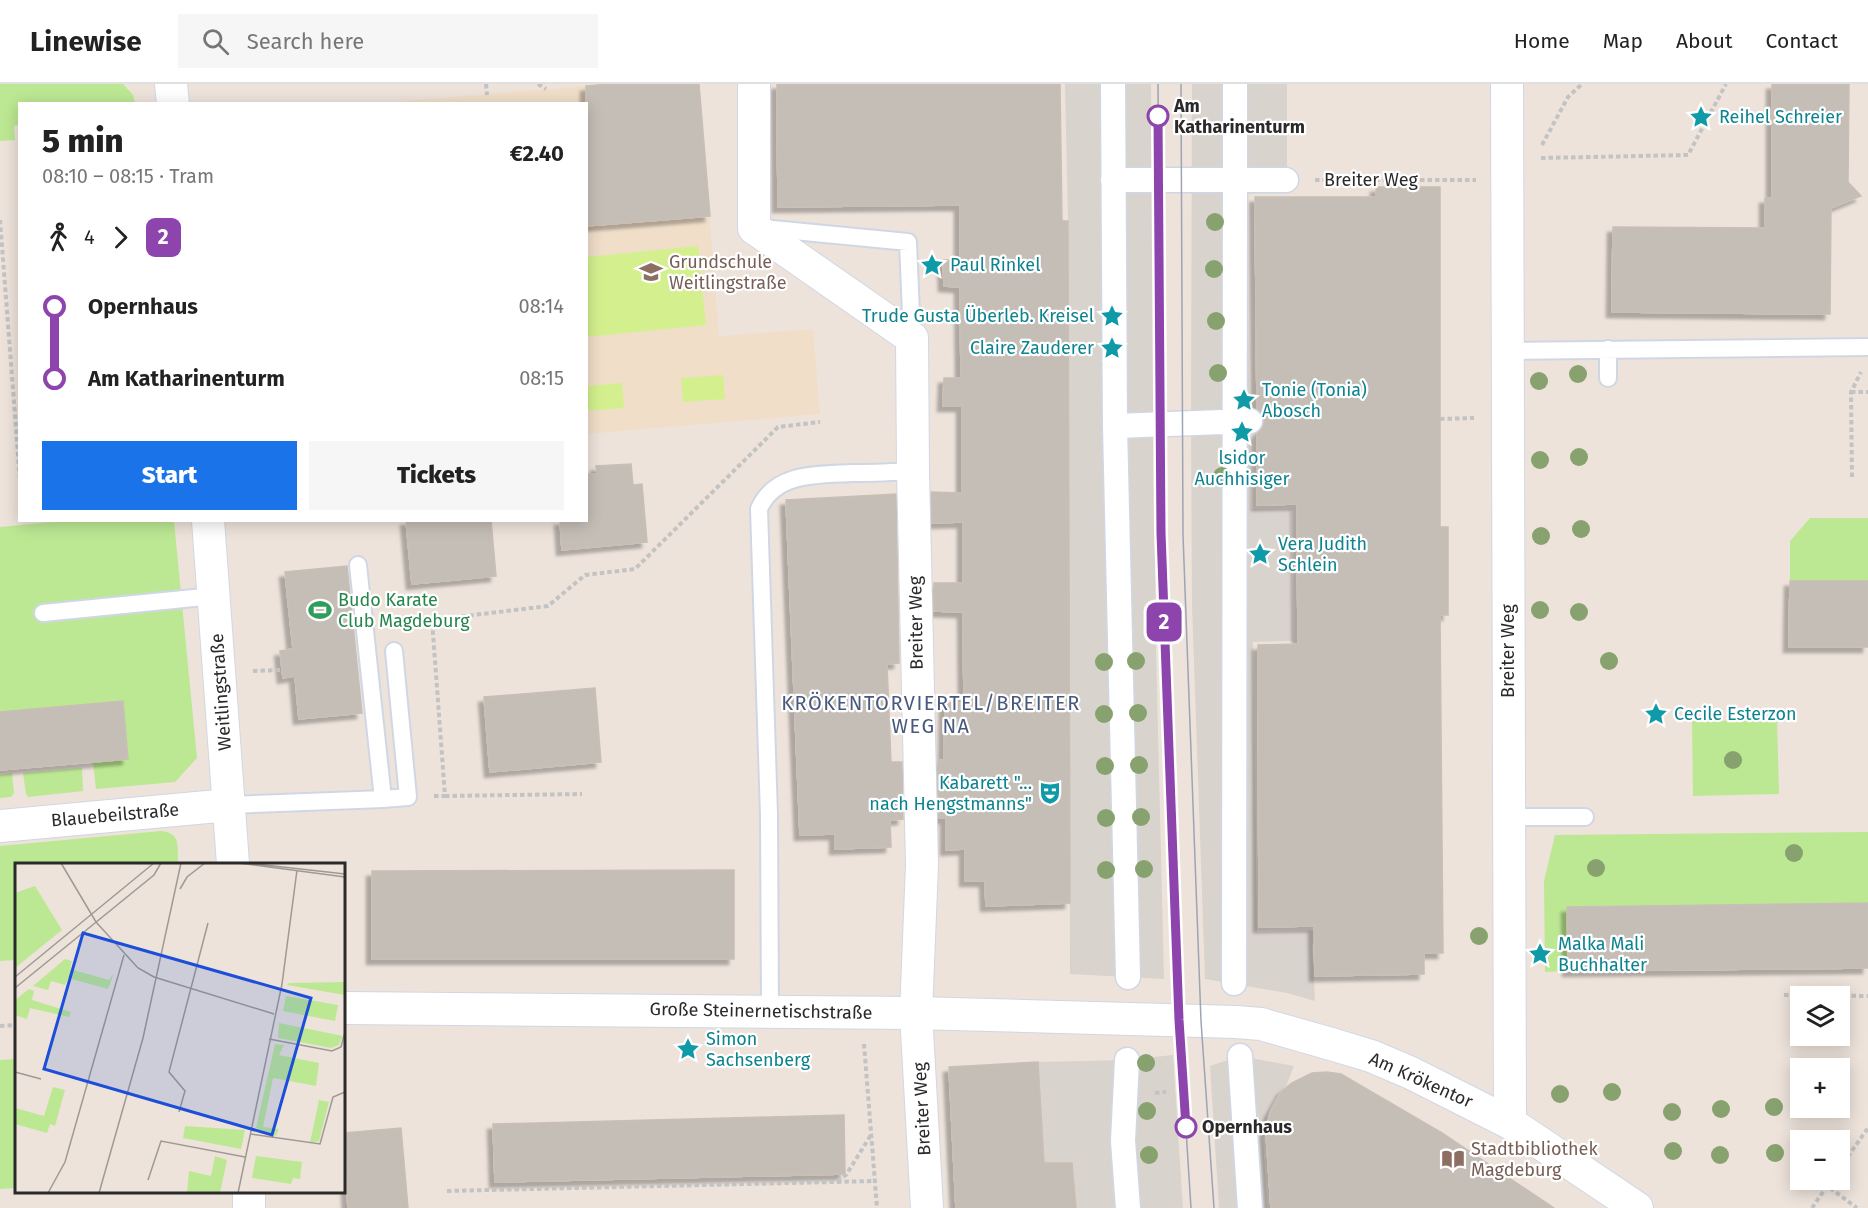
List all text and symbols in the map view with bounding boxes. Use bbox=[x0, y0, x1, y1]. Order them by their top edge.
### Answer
search box bbox=[178, 14, 598, 68]
text: Linewise bbox=[30, 25, 142, 58]
icon: search bbox=[199, 25, 232, 58]
text: Search here bbox=[247, 28, 364, 55]
text: Home bbox=[1514, 28, 1570, 54]
text: Map bbox=[1603, 28, 1643, 54]
text: About bbox=[1676, 28, 1733, 54]
text: Contact bbox=[1766, 28, 1838, 54]
place label: Am Katharinenturm bbox=[1173, 95, 1305, 138]
place icon: Reihel Schreier bbox=[1688, 104, 1714, 130]
marker: Am Katharinenturm bbox=[1147, 105, 1169, 127]
place label: Reihel Schreier bbox=[1719, 106, 1842, 128]
text: 5 min bbox=[42, 121, 124, 161]
text: €2.40 bbox=[510, 140, 564, 167]
text: 08:10 – 08:15 · Tram bbox=[42, 164, 214, 188]
street label: Breiter Weg bbox=[1324, 169, 1419, 191]
icon: walk bbox=[42, 221, 75, 254]
icon: forward bbox=[104, 221, 137, 254]
text: 2 bbox=[158, 224, 169, 250]
text: 4 bbox=[84, 225, 95, 249]
place label: Grundschule Weitlingstraße bbox=[669, 251, 787, 294]
place icon: Paul Rinkel bbox=[919, 252, 945, 278]
place label: Paul Rinkel bbox=[950, 254, 1040, 276]
school or university icon: Grundschule Weitlingstraße bbox=[638, 259, 664, 285]
text: Opernhaus bbox=[88, 293, 198, 320]
text: 08:14 bbox=[519, 294, 564, 318]
place icon: Trude Gusta Überleb. Kreisel bbox=[1099, 303, 1125, 329]
place label: Trude Gusta Überleb. Kreisel bbox=[862, 305, 1094, 327]
place icon: Claire Zauderer bbox=[1099, 335, 1125, 361]
place label: Claire Zauderer bbox=[970, 337, 1094, 359]
text: Am Katharinenturm bbox=[88, 365, 285, 392]
text: 08:15 bbox=[519, 366, 564, 390]
place label: Tonie (Tonia) Abosch bbox=[1262, 379, 1367, 422]
place icon: Tonie (Tonia) Abosch bbox=[1231, 387, 1257, 413]
place icon: lsidor Auchhisiger bbox=[1229, 419, 1255, 445]
button: Start bbox=[42, 441, 297, 510]
button: Tickets bbox=[309, 441, 564, 510]
place label: lsidor Auchhisiger bbox=[1195, 447, 1289, 490]
place label: Vera Judith Schlein bbox=[1278, 533, 1367, 576]
place icon: Vera Judith Schlein bbox=[1247, 541, 1273, 567]
street label: Breiter Weg bbox=[904, 575, 928, 670]
place label: Budo Karate Club Magdeburg bbox=[338, 589, 470, 632]
sports icon: Budo Karate Club Magdeburg bbox=[307, 597, 333, 623]
line badge: 2 bbox=[1144, 602, 1184, 642]
street label: Breiter Weg bbox=[1497, 603, 1519, 698]
text: 2 bbox=[1159, 609, 1169, 635]
street label: Weitlingstraße bbox=[206, 633, 236, 751]
district label: KRÖKENTORVIERTEL/BREITER WEG NA bbox=[781, 691, 1081, 738]
place icon: Cecile Esterzon bbox=[1643, 701, 1669, 727]
place label: Cecile Esterzon bbox=[1674, 703, 1797, 725]
place label: Kabarett "... nach Hengstmanns" bbox=[869, 772, 1032, 815]
theatre icon: Kabarett "... nach Hengstmanns" bbox=[1037, 780, 1063, 806]
street label: Blauebeilstraße bbox=[50, 798, 180, 832]
inset map bbox=[15, 863, 345, 1193]
place label: Malka Mali Buchhalter bbox=[1558, 933, 1647, 976]
place icon: Malka Mali Buchhalter bbox=[1527, 941, 1553, 967]
map controls bbox=[1790, 986, 1850, 1190]
button: layers bbox=[1790, 986, 1850, 1046]
street label: Große Steinernetischstraße bbox=[649, 998, 873, 1024]
place label: Simon Sachsenberg bbox=[706, 1028, 811, 1071]
place icon: Simon Sachsenberg bbox=[675, 1036, 701, 1062]
street label: Am Krökentor bbox=[1366, 1047, 1476, 1113]
button: + bbox=[1790, 1058, 1850, 1118]
street label: Breiter Weg bbox=[909, 1061, 935, 1156]
marker: Opernhaus bbox=[1175, 1116, 1197, 1138]
place label: Opernhaus bbox=[1202, 1116, 1292, 1138]
button: − bbox=[1790, 1130, 1850, 1190]
place label: Stadtbibliothek Magdeburg bbox=[1471, 1138, 1598, 1181]
library icon: Stadtbibliothek Magdeburg bbox=[1440, 1146, 1466, 1172]

